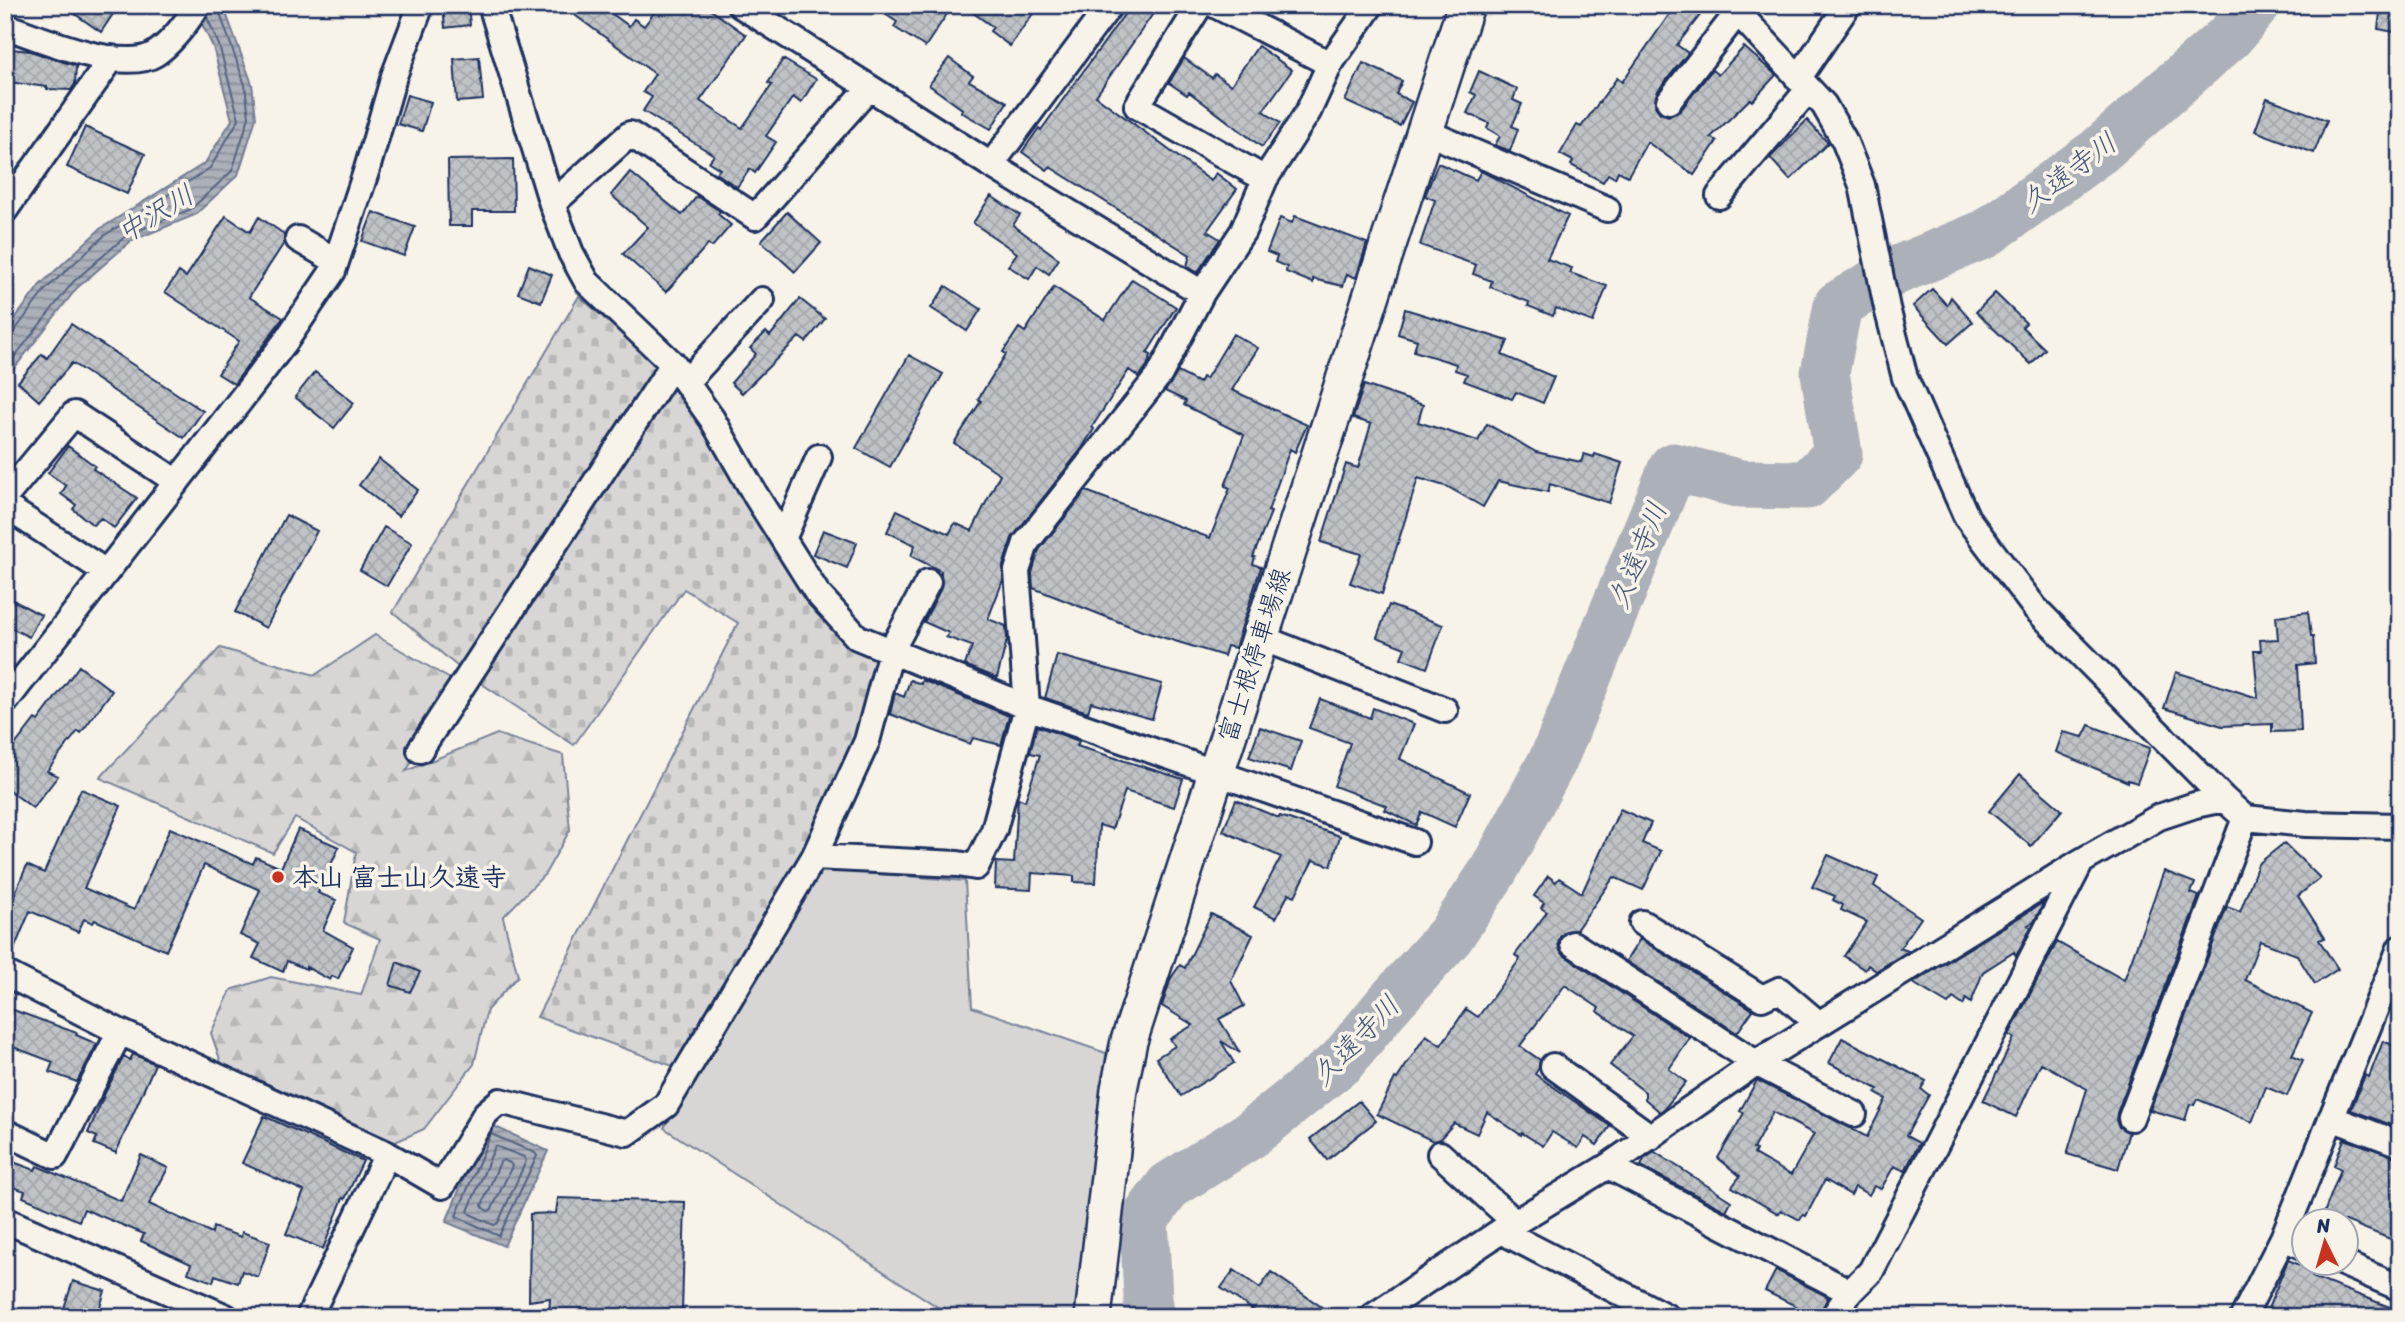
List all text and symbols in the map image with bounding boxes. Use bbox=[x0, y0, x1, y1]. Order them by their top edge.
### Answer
water label: 久遠寺川 bbox=[2009, 119, 2128, 226]
water label: 中沢川 bbox=[107, 171, 204, 256]
water label: 久遠寺川 bbox=[1594, 494, 1681, 616]
street label: 富士根停車場線 bbox=[1204, 561, 1304, 749]
place label: 本山 富士山久遠寺 bbox=[292, 854, 507, 900]
marker: 本山 富士山久遠寺 bbox=[270, 869, 286, 885]
water label: 久遠寺川 bbox=[1299, 983, 1412, 1098]
north arrow bbox=[2290, 1206, 2360, 1276]
text: N bbox=[2315, 1208, 2332, 1243]

